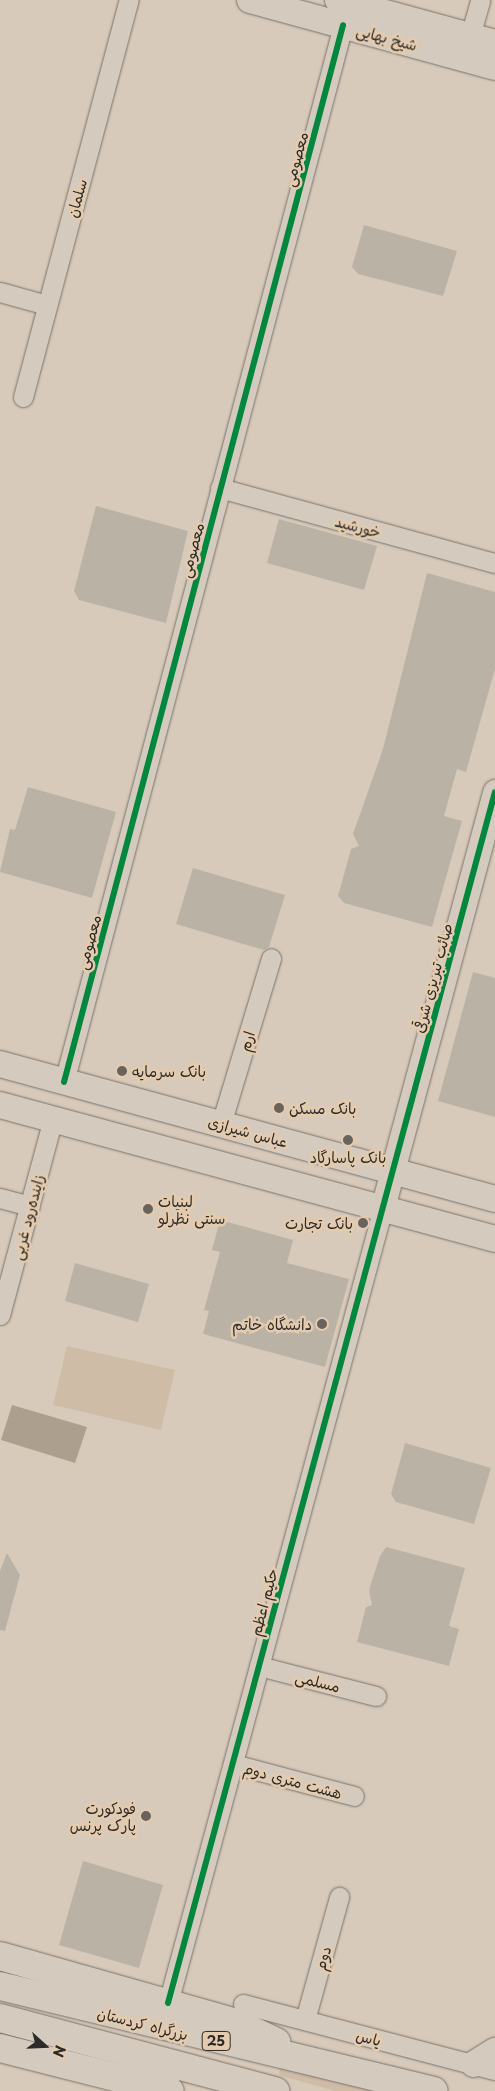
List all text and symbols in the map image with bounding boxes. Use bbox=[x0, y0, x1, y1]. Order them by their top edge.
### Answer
street label: شیخ بهایی bbox=[355, 20, 419, 54]
street label: معصومی bbox=[279, 130, 311, 188]
street label: سلمان bbox=[62, 177, 90, 219]
street label: خورشید bbox=[333, 511, 383, 541]
street label: معصومی bbox=[175, 521, 207, 579]
street label: معصومی bbox=[72, 913, 104, 971]
street label: صائب تبریزی شرقی bbox=[409, 921, 455, 1035]
street label: ارم bbox=[234, 1029, 258, 1053]
place label: بانک سرمایه bbox=[132, 1062, 206, 1080]
marker: بانک سرمایه bbox=[116, 1065, 128, 1077]
place label: بانک مسکن bbox=[289, 1099, 356, 1117]
marker: بانک مسکن bbox=[273, 1102, 285, 1114]
street label: عباس شیرازی bbox=[206, 1112, 290, 1150]
marker: بانک پاسارگاد bbox=[342, 1134, 354, 1146]
place label: بانک پاسارگاد bbox=[310, 1148, 386, 1166]
street label: زاینده‌رود غربی bbox=[7, 1172, 47, 1262]
place label: لبنیات سنتی نظرلو bbox=[158, 1191, 225, 1226]
marker: لبنیات سنتی نظرلو bbox=[142, 1203, 154, 1215]
place label: بانک تجارت bbox=[285, 1214, 353, 1232]
marker: بانک تجارت bbox=[357, 1217, 369, 1229]
place label: دانشگاه خاتم bbox=[232, 1315, 312, 1333]
marker: دانشگاه خاتم bbox=[316, 1318, 328, 1330]
street label: حکیم اعظم bbox=[245, 1566, 281, 1638]
street label: مسلمی bbox=[294, 1667, 342, 1695]
street label: هشت متری دوم bbox=[242, 1758, 344, 1802]
place label: فودکورت پارک پرنس bbox=[70, 1798, 136, 1833]
marker: فودکورت پارک پرنس bbox=[140, 1810, 152, 1822]
street label: دوم bbox=[310, 1944, 334, 1972]
street label: بزرگراه کردستان bbox=[96, 2003, 190, 2043]
north arrow bbox=[20, 2021, 70, 2071]
street label: یاس bbox=[354, 2025, 384, 2049]
road number: 25 bbox=[201, 2030, 231, 2052]
text: N bbox=[48, 2042, 71, 2060]

